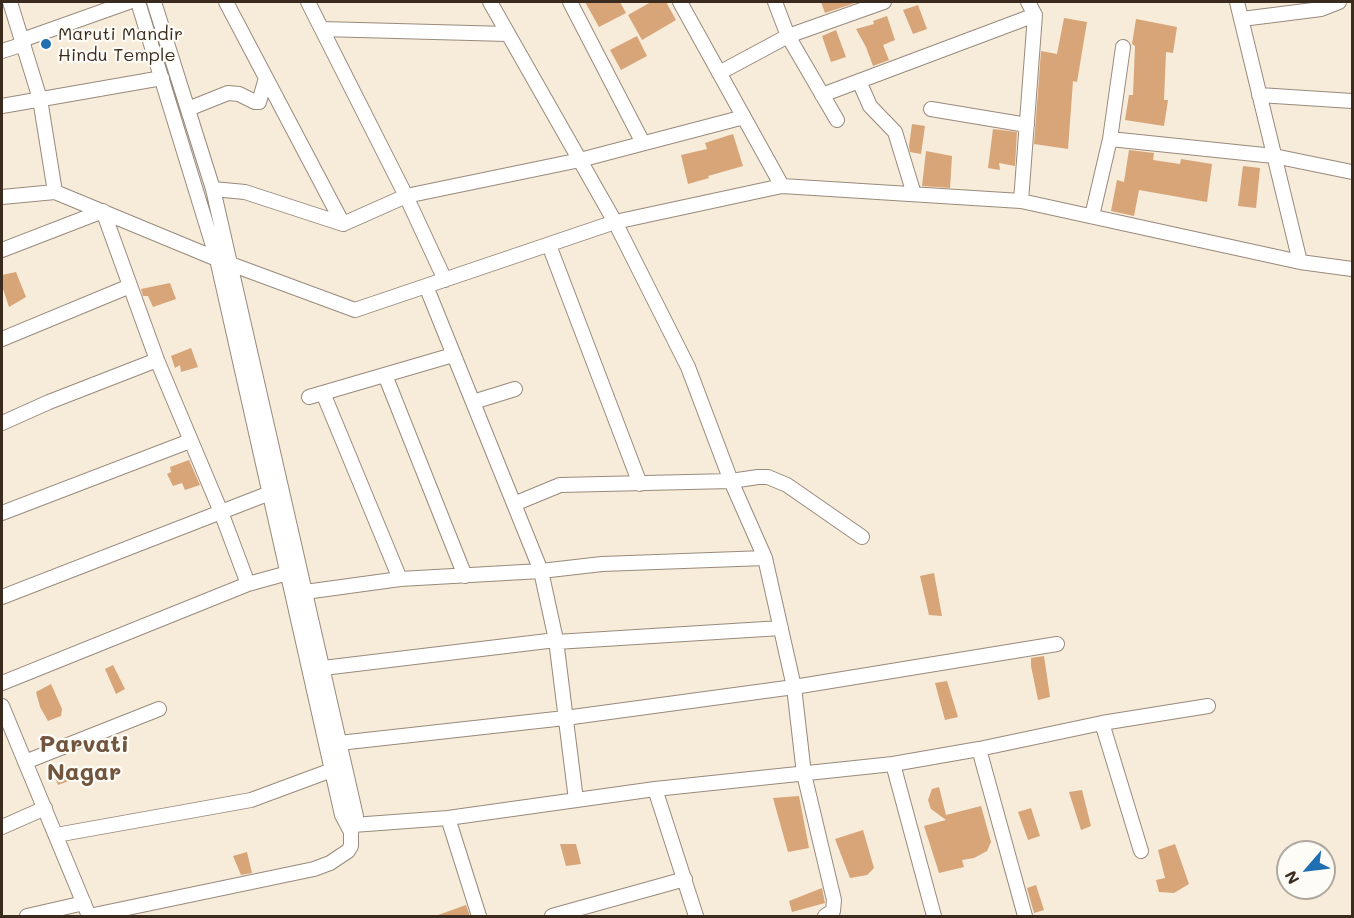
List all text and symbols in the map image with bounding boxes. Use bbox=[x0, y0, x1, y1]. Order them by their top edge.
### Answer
place label: Maruti Mandir Hindu Temple bbox=[58, 23, 183, 66]
marker: Maruti Mandir Hindu Temple bbox=[39, 37, 53, 51]
district label: Parvati Nagar bbox=[39, 731, 129, 787]
north arrow bbox=[1276, 840, 1336, 900]
text: N bbox=[1279, 867, 1304, 888]

